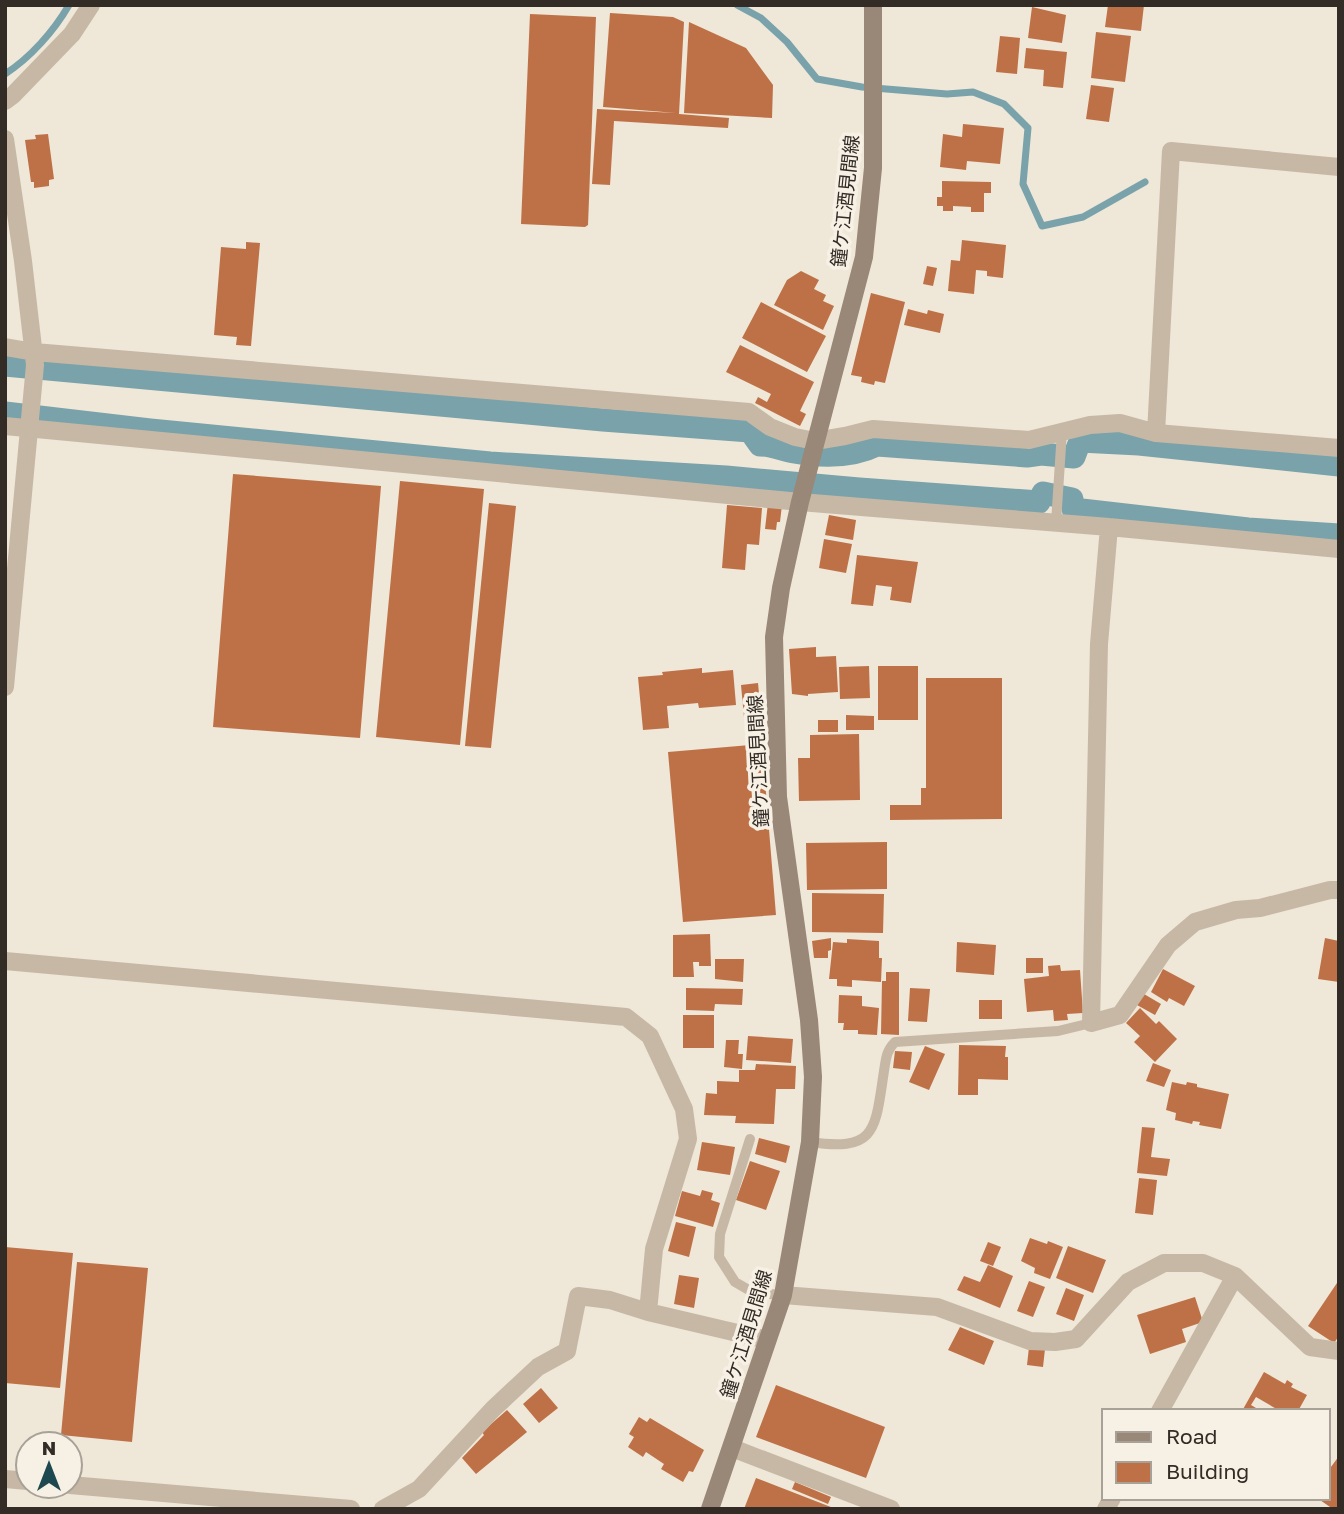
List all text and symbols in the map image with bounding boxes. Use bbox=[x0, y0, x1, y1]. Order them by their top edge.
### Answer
street label: 鐘ケ江酒見間線 bbox=[826, 134, 863, 268]
street label: 鐘ケ江酒見間線 bbox=[743, 694, 772, 828]
street label: 鐘ケ江酒見間線 bbox=[715, 1267, 776, 1401]
legend bbox=[1102, 1409, 1330, 1500]
text: Road bbox=[1166, 1423, 1217, 1449]
north arrow bbox=[14, 1430, 84, 1500]
text: N bbox=[42, 1436, 56, 1459]
text: Building bbox=[1166, 1458, 1249, 1484]

